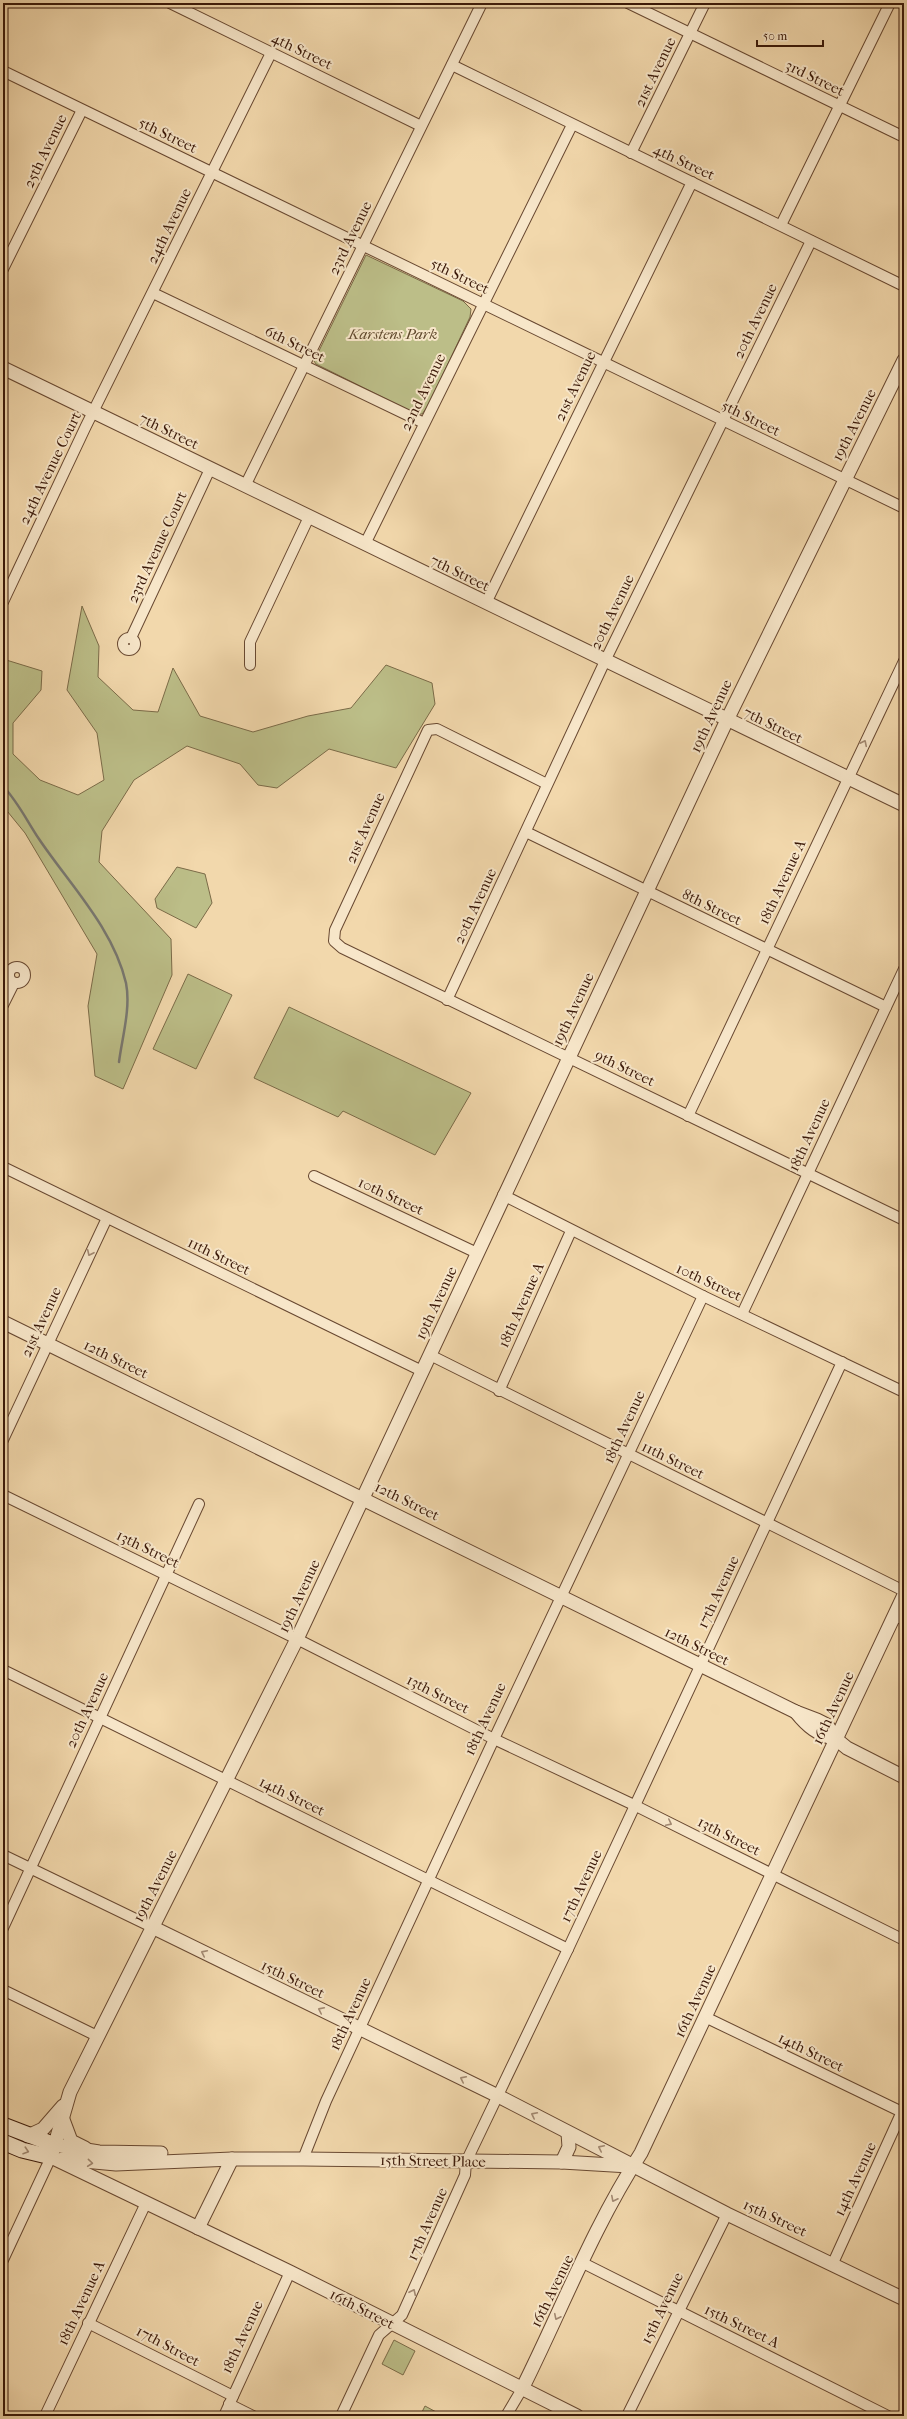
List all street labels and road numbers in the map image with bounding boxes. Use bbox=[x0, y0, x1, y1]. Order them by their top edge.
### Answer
street label: 4th Street bbox=[269, 29, 336, 74]
street label: 21st Avenue bbox=[630, 34, 680, 110]
street label: 3rd Street bbox=[783, 56, 848, 100]
street label: 25th Avenue bbox=[19, 111, 71, 191]
street label: 5th Street bbox=[136, 113, 201, 157]
street label: 4th Street bbox=[651, 140, 718, 184]
street label: 24th Avenue bbox=[143, 185, 195, 267]
street label: 23rd Avenue bbox=[324, 198, 376, 278]
street label: 5th Street bbox=[428, 254, 493, 298]
street label: 20th Avenue bbox=[729, 280, 781, 362]
street label: 6th Street bbox=[262, 322, 329, 367]
street label: 21st Avenue bbox=[550, 348, 600, 424]
street label: 22nd Avenue bbox=[397, 350, 450, 434]
street label: 19th Avenue bbox=[828, 385, 880, 464]
street label: 5th Street bbox=[719, 396, 784, 440]
street label: 24th Avenue Court bbox=[15, 408, 85, 527]
street label: 7th Street bbox=[136, 409, 202, 453]
street label: 23rd Avenue Court bbox=[123, 488, 191, 606]
street label: 7th Street bbox=[427, 551, 493, 595]
street label: 20th Avenue bbox=[586, 571, 638, 653]
street label: 19th Avenue bbox=[686, 676, 736, 755]
street label: 7th Street bbox=[740, 703, 806, 747]
street label: 21st Avenue bbox=[341, 789, 389, 866]
street label: 18th Avenue A bbox=[755, 837, 810, 927]
street label: 20th Avenue bbox=[450, 865, 501, 947]
street label: 8th Street bbox=[679, 885, 745, 929]
street label: 19th Avenue bbox=[548, 969, 598, 1048]
street label: 9th Street bbox=[592, 1046, 658, 1090]
street label: 18th Avenue bbox=[784, 1095, 834, 1174]
street label: 10th Street bbox=[355, 1173, 427, 1219]
street label: 11th Street bbox=[185, 1233, 254, 1279]
street label: 18th Avenue A bbox=[494, 1259, 548, 1350]
street label: 10th Street bbox=[673, 1259, 745, 1305]
street label: 19th Avenue bbox=[411, 1263, 461, 1342]
street label: 21st Avenue bbox=[17, 1283, 65, 1360]
street label: 12th Street bbox=[81, 1336, 152, 1383]
street label: 18th Avenue bbox=[599, 1387, 649, 1466]
street label: 11th Street bbox=[639, 1437, 708, 1483]
street label: 12th Street bbox=[372, 1478, 443, 1525]
street label: 13th Street bbox=[113, 1526, 183, 1572]
street label: 17th Avenue bbox=[693, 1552, 743, 1631]
street label: 19th Avenue bbox=[274, 1556, 324, 1635]
street label: 12th Street bbox=[662, 1623, 733, 1670]
street label: 16th Avenue bbox=[808, 1668, 858, 1748]
street label: 20th Avenue bbox=[62, 1669, 113, 1751]
street label: 13th Street bbox=[404, 1671, 473, 1718]
street label: 18th Avenue bbox=[460, 1679, 510, 1758]
street label: 14th Street bbox=[256, 1772, 328, 1820]
street label: 13th Street bbox=[695, 1813, 764, 1860]
street label: 19th Avenue bbox=[129, 1846, 181, 1925]
street label: 17th Avenue bbox=[556, 1846, 606, 1925]
street label: 15th Street bbox=[258, 1956, 328, 2002]
street label: 16th Avenue bbox=[670, 1961, 720, 2041]
street label: 18th Avenue bbox=[325, 1974, 375, 2053]
street label: 14th Street bbox=[775, 2028, 847, 2076]
street label: 14th Avenue bbox=[830, 2139, 880, 2219]
street label: 15th Street Place bbox=[380, 2151, 487, 2171]
street label: 17th Avenue bbox=[403, 2184, 451, 2263]
street label: 15th Street bbox=[740, 2195, 810, 2241]
street label: 16th Avenue bbox=[527, 2251, 578, 2330]
street label: 18th Avenue A bbox=[54, 2258, 109, 2348]
street label: 15th Avenue bbox=[637, 2269, 687, 2347]
street label: 16th Street bbox=[327, 2285, 398, 2333]
street label: 18th Avenue bbox=[217, 2297, 267, 2376]
street label: 15th Street A bbox=[702, 2300, 783, 2352]
street label: 17th Street bbox=[133, 2322, 203, 2370]

